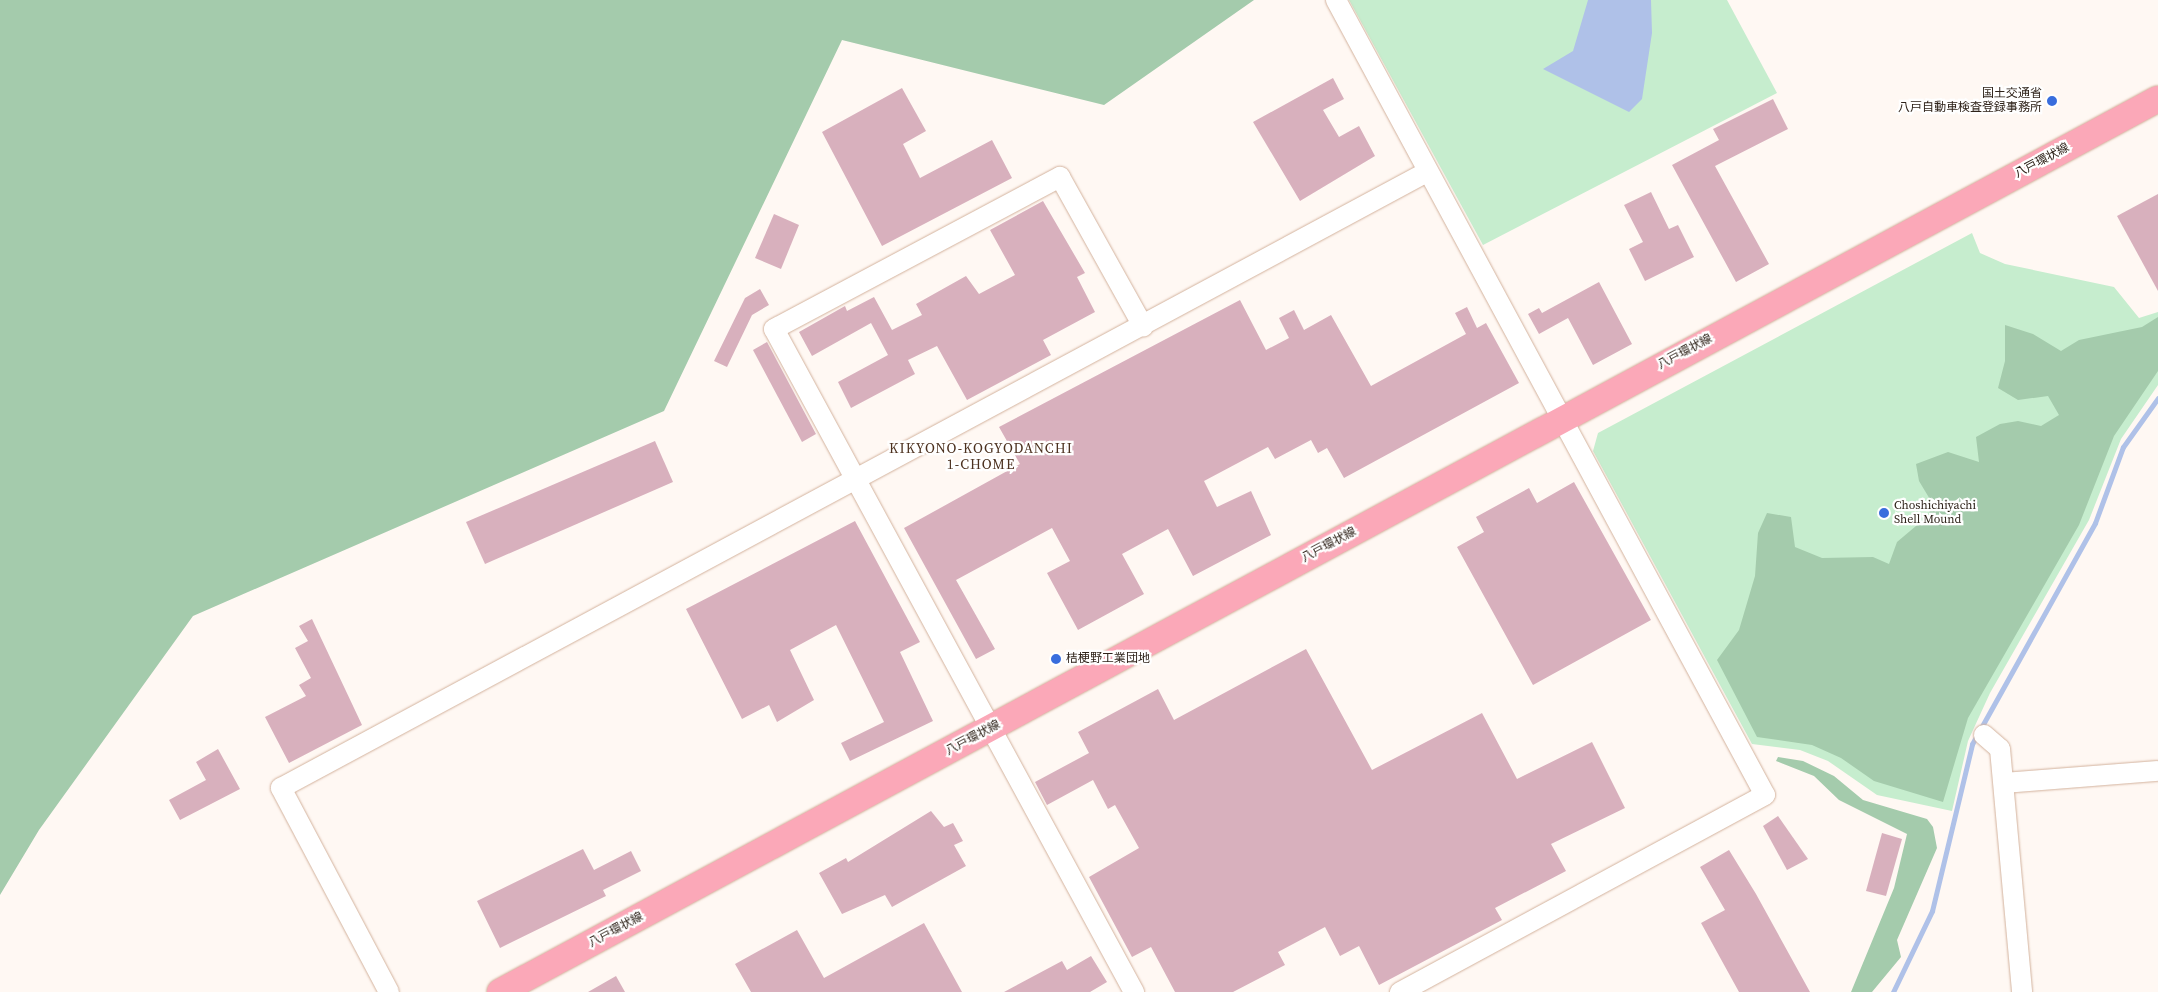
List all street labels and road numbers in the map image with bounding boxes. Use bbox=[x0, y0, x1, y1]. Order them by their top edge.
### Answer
street label: 八戸環状線 bbox=[2012, 141, 2072, 181]
street label: 八戸環状線 bbox=[1655, 332, 1715, 372]
street label: 八戸環状線 bbox=[1299, 525, 1359, 565]
street label: 八戸環状線 bbox=[943, 718, 1003, 758]
street label: 八戸環状線 bbox=[586, 910, 646, 950]

